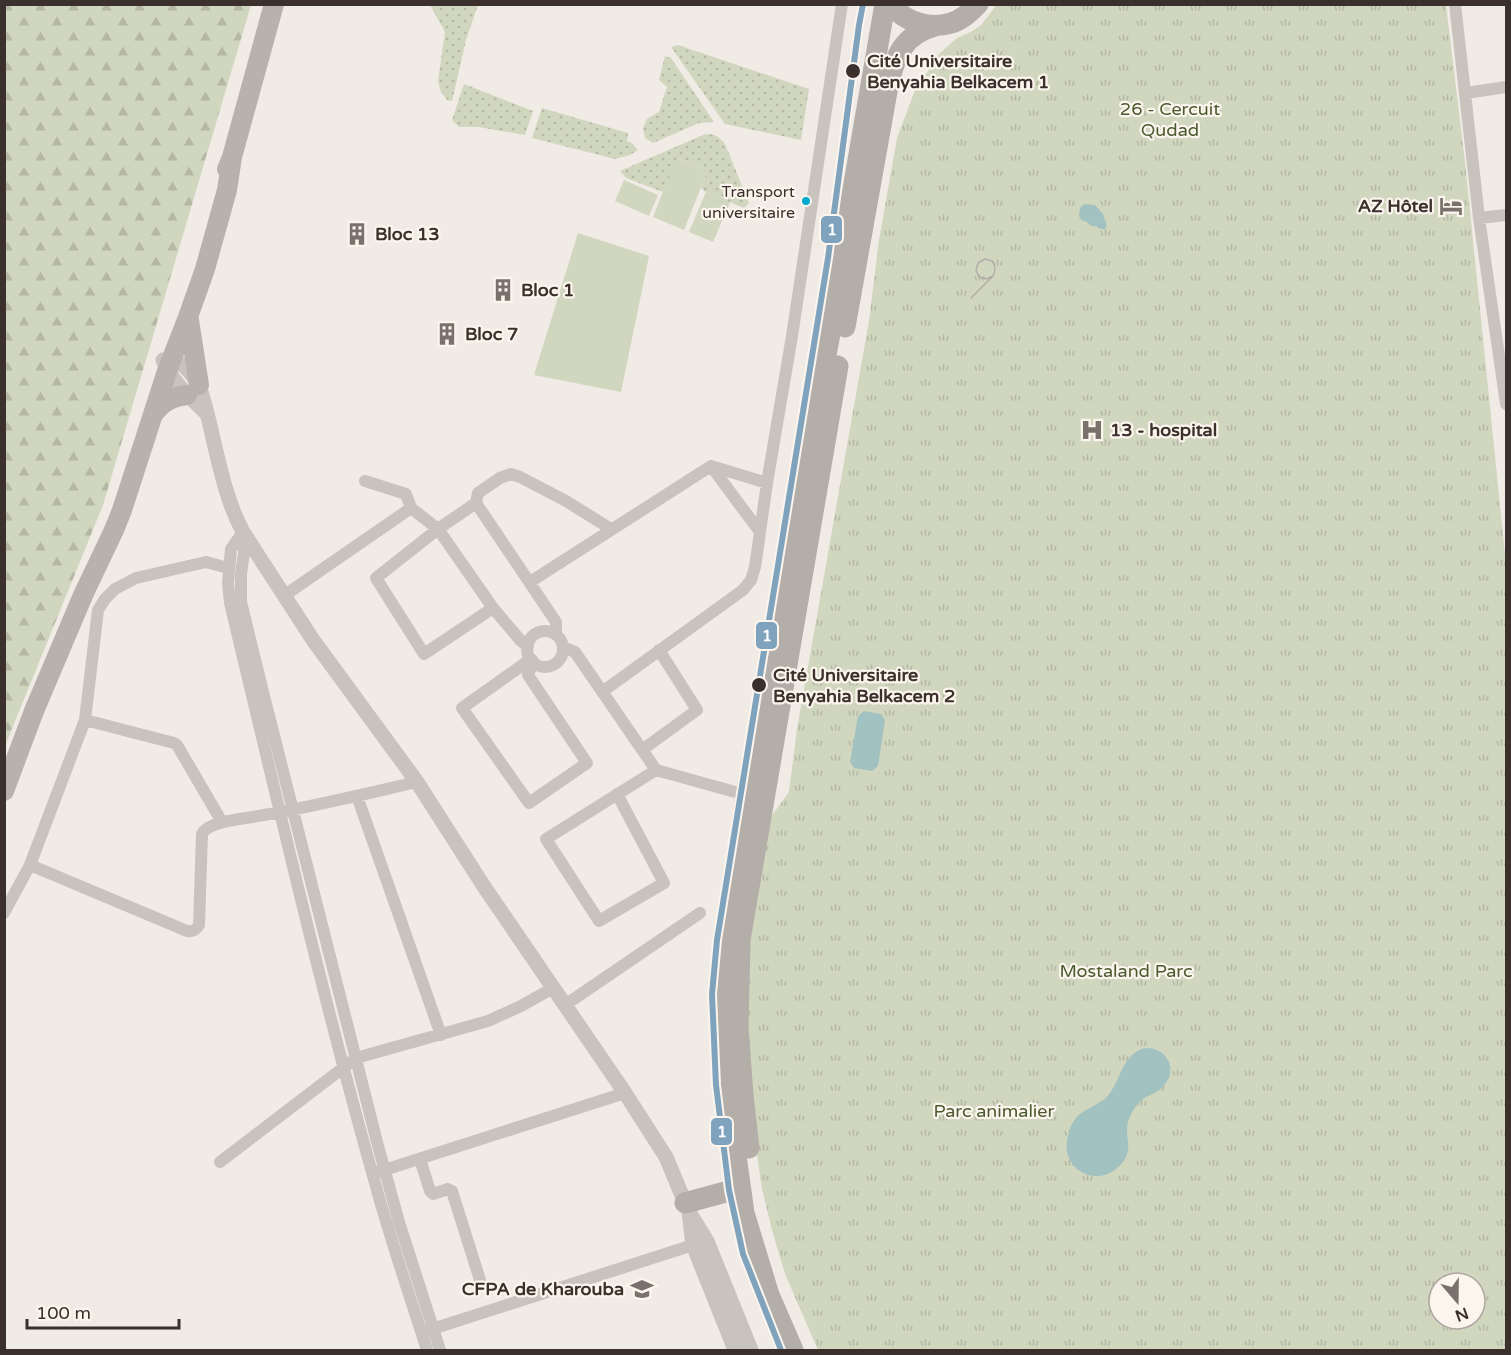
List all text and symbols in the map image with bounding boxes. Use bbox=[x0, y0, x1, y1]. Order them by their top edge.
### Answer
place label: Cité Universitaire Benyahia Belkacem 1 bbox=[867, 50, 1049, 93]
marker: Cité Universitaire Benyahia Belkacem 1 bbox=[844, 62, 862, 80]
park label: 26 - Cercuit Qudad bbox=[1120, 98, 1220, 141]
place label: Transport universitaire bbox=[702, 182, 795, 223]
hotel icon: AZ Hôtel bbox=[1438, 193, 1464, 219]
marker: Transport universitaire bbox=[800, 195, 812, 207]
place label: AZ Hôtel bbox=[1358, 195, 1433, 217]
line badge: 1 bbox=[820, 215, 843, 244]
text: 1 bbox=[827, 220, 837, 240]
building icon: Bloc 13 bbox=[344, 221, 370, 247]
place label: Bloc 13 bbox=[375, 223, 440, 245]
building icon: Bloc 1 bbox=[490, 277, 516, 303]
place label: Bloc 1 bbox=[521, 279, 574, 301]
building icon: Bloc 7 bbox=[434, 321, 460, 347]
place label: Bloc 7 bbox=[465, 323, 518, 345]
hospital icon: 13 - hospital bbox=[1079, 417, 1105, 443]
place label: 13 - hospital bbox=[1110, 419, 1217, 441]
line badge: 1 bbox=[755, 621, 778, 650]
text: 1 bbox=[762, 626, 772, 646]
place label: Cité Universitaire Benyahia Belkacem 2 bbox=[773, 664, 955, 707]
marker: Cité Universitaire Benyahia Belkacem 2 bbox=[750, 676, 768, 694]
park label: Mostaland Parc bbox=[1059, 960, 1193, 982]
park label: Parc animalier bbox=[934, 1100, 1055, 1122]
line badge: 1 bbox=[710, 1117, 733, 1146]
text: 1 bbox=[717, 1122, 727, 1142]
north arrow bbox=[1427, 1271, 1487, 1331]
school or university icon: CFPA de Kharouba bbox=[629, 1276, 655, 1302]
place label: CFPA de Kharouba bbox=[462, 1278, 624, 1300]
scale bar bbox=[27, 1292, 178, 1330]
text: 100 m bbox=[36, 1302, 91, 1324]
text: N bbox=[1452, 1303, 1471, 1326]

